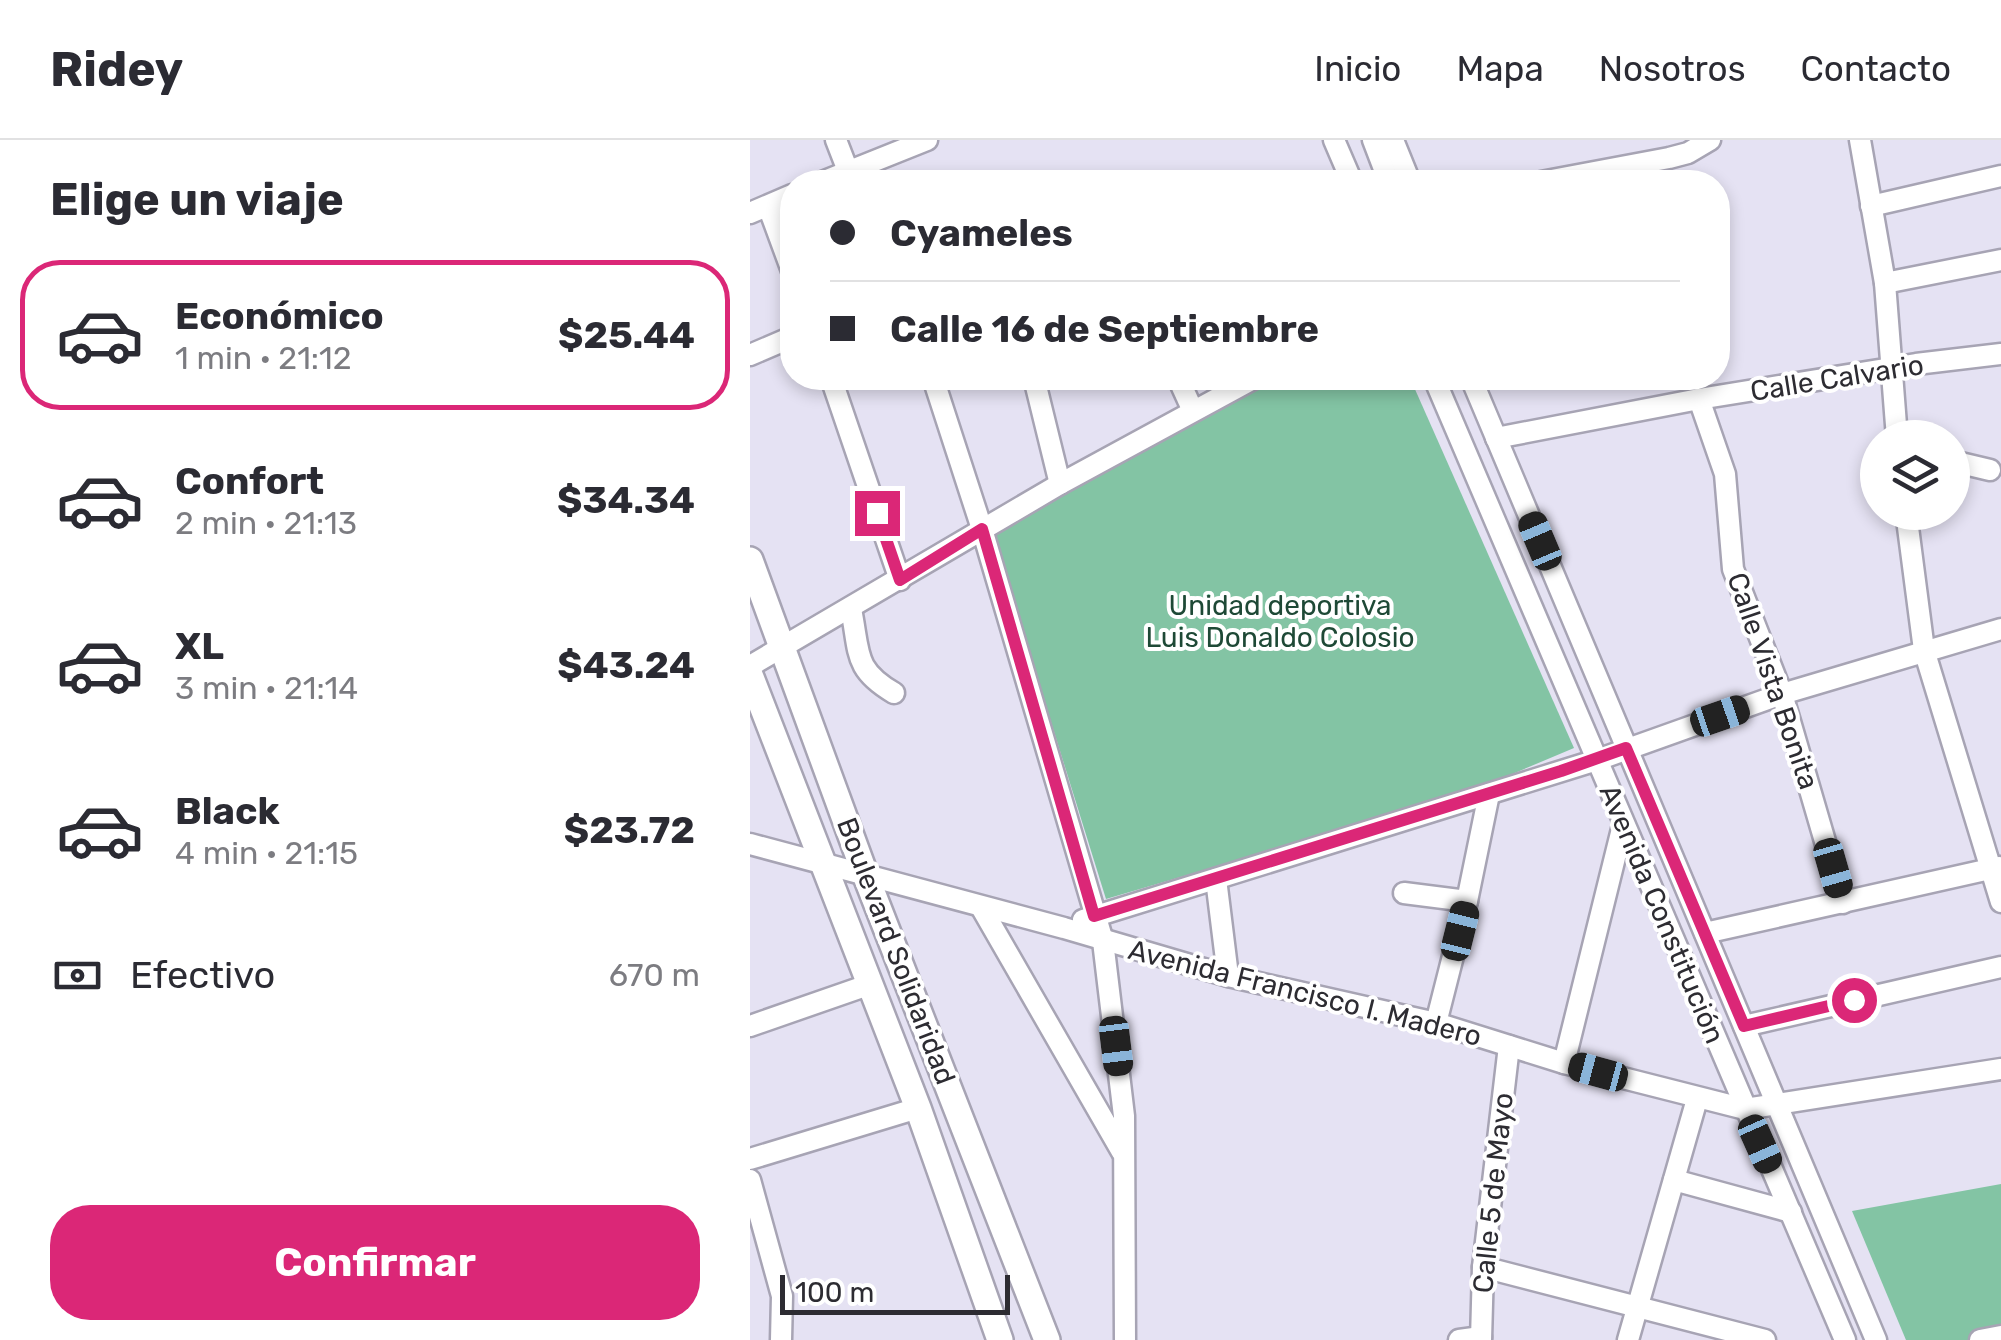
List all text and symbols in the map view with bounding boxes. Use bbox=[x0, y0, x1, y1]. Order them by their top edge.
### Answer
text: Ridey bbox=[50, 41, 183, 98]
text: Inicio bbox=[1314, 48, 1401, 90]
text: Mapa bbox=[1456, 48, 1544, 90]
text: Nosotros bbox=[1599, 48, 1746, 90]
text: Contacto bbox=[1801, 48, 1951, 90]
text: Elige un viaje bbox=[50, 173, 344, 226]
text: Cyameles bbox=[890, 210, 1073, 256]
icon: car bbox=[55, 290, 145, 380]
text: Económico bbox=[175, 293, 384, 339]
text: Calle 16 de Septiembre bbox=[890, 306, 1319, 352]
text: $25.44 bbox=[558, 312, 695, 358]
text: 1 min · 21:12 bbox=[175, 339, 352, 377]
street label: Calle Calvario bbox=[1748, 348, 1926, 408]
map controls bbox=[1860, 420, 1970, 530]
button: layers bbox=[1860, 420, 1970, 530]
icon: car bbox=[55, 455, 145, 545]
text: Confort bbox=[175, 458, 324, 504]
text: $34.34 bbox=[557, 477, 695, 523]
route end bbox=[855, 491, 900, 536]
text: 2 min · 21:13 bbox=[175, 504, 357, 542]
car bbox=[1514, 508, 1566, 574]
street label: Calle Vista Bonita bbox=[1720, 568, 1826, 794]
park label: Unidad deportiva Luis Donaldo Colosio bbox=[1146, 589, 1415, 654]
icon: car bbox=[55, 620, 145, 710]
text: XL bbox=[175, 623, 224, 669]
text: $43.24 bbox=[557, 642, 695, 688]
text: 3 min · 21:14 bbox=[175, 669, 358, 707]
car bbox=[1687, 692, 1753, 740]
street label: Avenida Constitución bbox=[1592, 780, 1732, 1048]
icon: car bbox=[55, 785, 145, 875]
text: Black bbox=[175, 788, 280, 834]
text: $23.72 bbox=[564, 807, 695, 853]
street label: Boulevard Solidaridad bbox=[830, 813, 962, 1089]
text: 4 min · 21:15 bbox=[175, 834, 358, 872]
car bbox=[1810, 835, 1856, 901]
car bbox=[1438, 898, 1482, 964]
street label: Avenida Francisco I. Madero bbox=[1125, 933, 1485, 1053]
icon: cash bbox=[50, 948, 105, 1003]
text: Efectivo bbox=[130, 952, 275, 998]
text: 670 m bbox=[609, 956, 700, 994]
route start bbox=[1832, 978, 1877, 1023]
car bbox=[1097, 1014, 1135, 1078]
car bbox=[1565, 1050, 1631, 1094]
street label: Calle 5 de Mayo bbox=[1466, 1091, 1520, 1295]
car bbox=[1734, 1110, 1786, 1178]
button: Confirmar bbox=[50, 1205, 700, 1320]
scale bar bbox=[780, 1270, 1010, 1314]
text: 100 m bbox=[795, 1276, 874, 1309]

